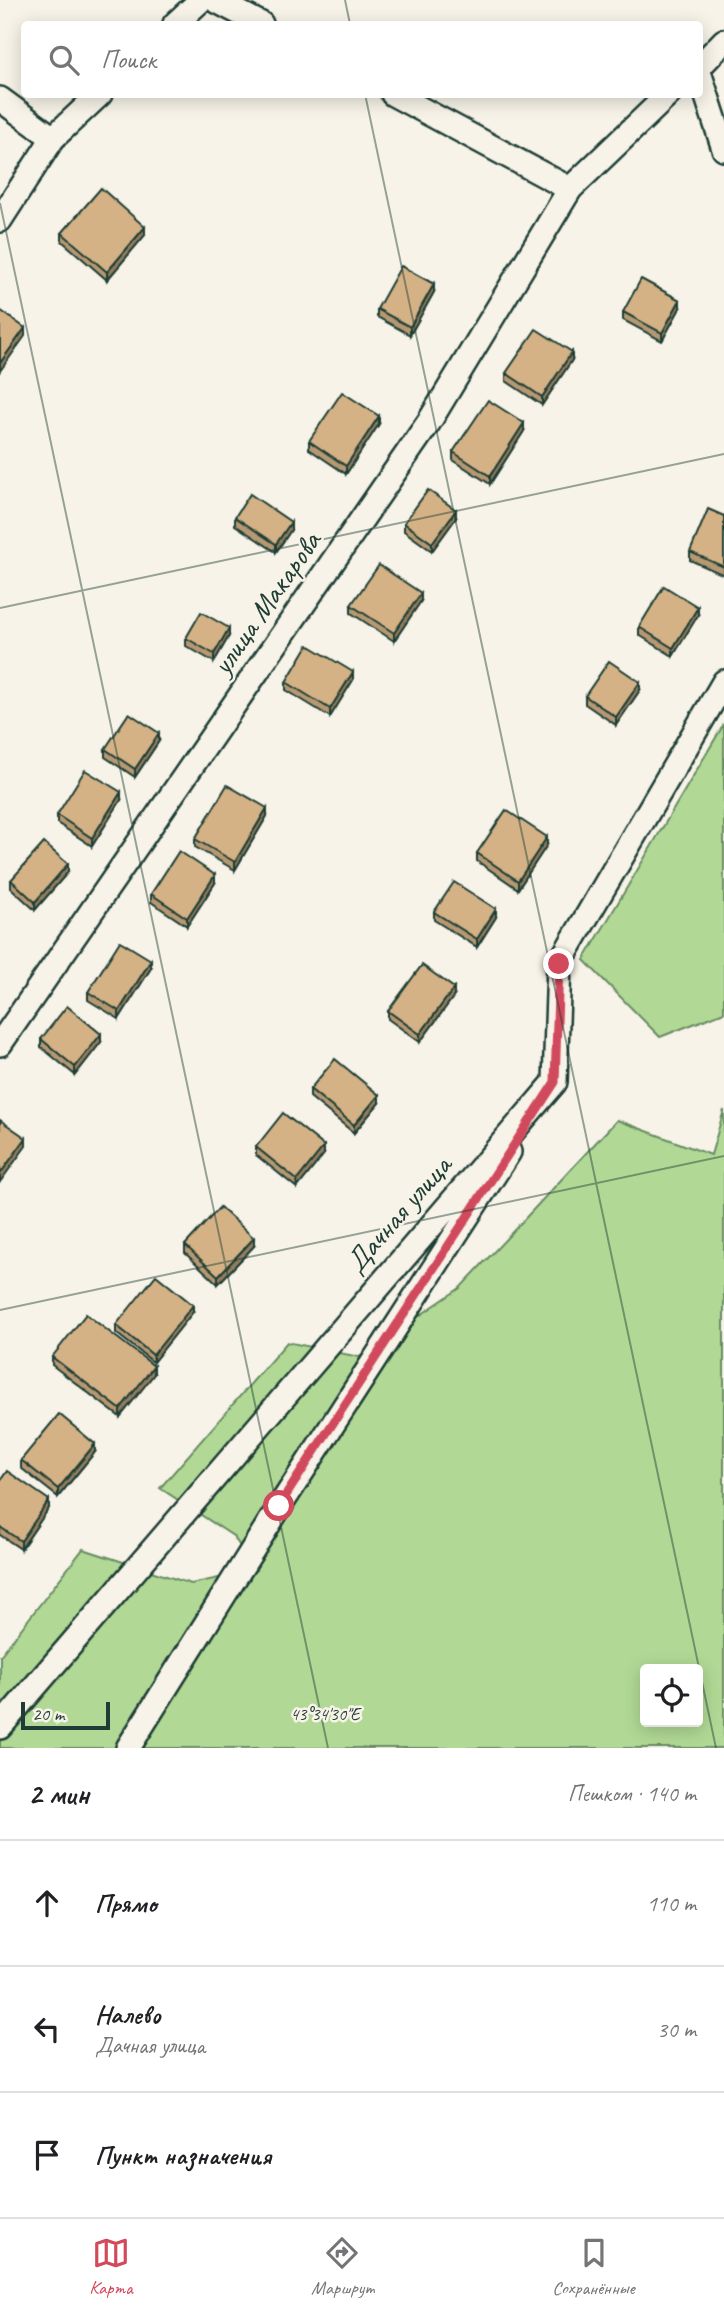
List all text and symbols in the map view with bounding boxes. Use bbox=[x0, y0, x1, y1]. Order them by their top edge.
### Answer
search box bbox=[21, 21, 703, 98]
icon: search bbox=[45, 41, 83, 79]
text: Поиск bbox=[101, 43, 156, 76]
street label: улица Макарова bbox=[202, 522, 330, 684]
route end bbox=[543, 948, 574, 979]
street label: Дачная улица bbox=[337, 1145, 461, 1281]
route start bbox=[263, 1490, 294, 1521]
map controls bbox=[640, 1664, 703, 1727]
button: locate bbox=[640, 1664, 703, 1727]
scale bar bbox=[21, 1699, 110, 1731]
text: 20 m bbox=[32, 1702, 64, 1726]
text: 43°34'30"E bbox=[290, 1703, 362, 1725]
text: 2 мин bbox=[28, 1775, 89, 1813]
text: Пешком · 140 m bbox=[568, 1779, 696, 1808]
icon: ahead bbox=[28, 1884, 66, 1922]
text: Прямо bbox=[95, 1887, 157, 1920]
text: 110 m bbox=[647, 1889, 696, 1918]
text: Налево bbox=[95, 1998, 161, 2031]
icon: left bbox=[28, 2010, 66, 2048]
text: 30 m bbox=[657, 2015, 696, 2044]
text: Дачная улица bbox=[95, 2031, 205, 2060]
icon: arrive bbox=[28, 2136, 66, 2174]
text: Пункт назначения bbox=[95, 2139, 271, 2172]
tab: Карта bbox=[89, 2234, 133, 2300]
tab: Маршрут bbox=[311, 2234, 374, 2300]
tab: Сохранённые bbox=[552, 2234, 635, 2300]

